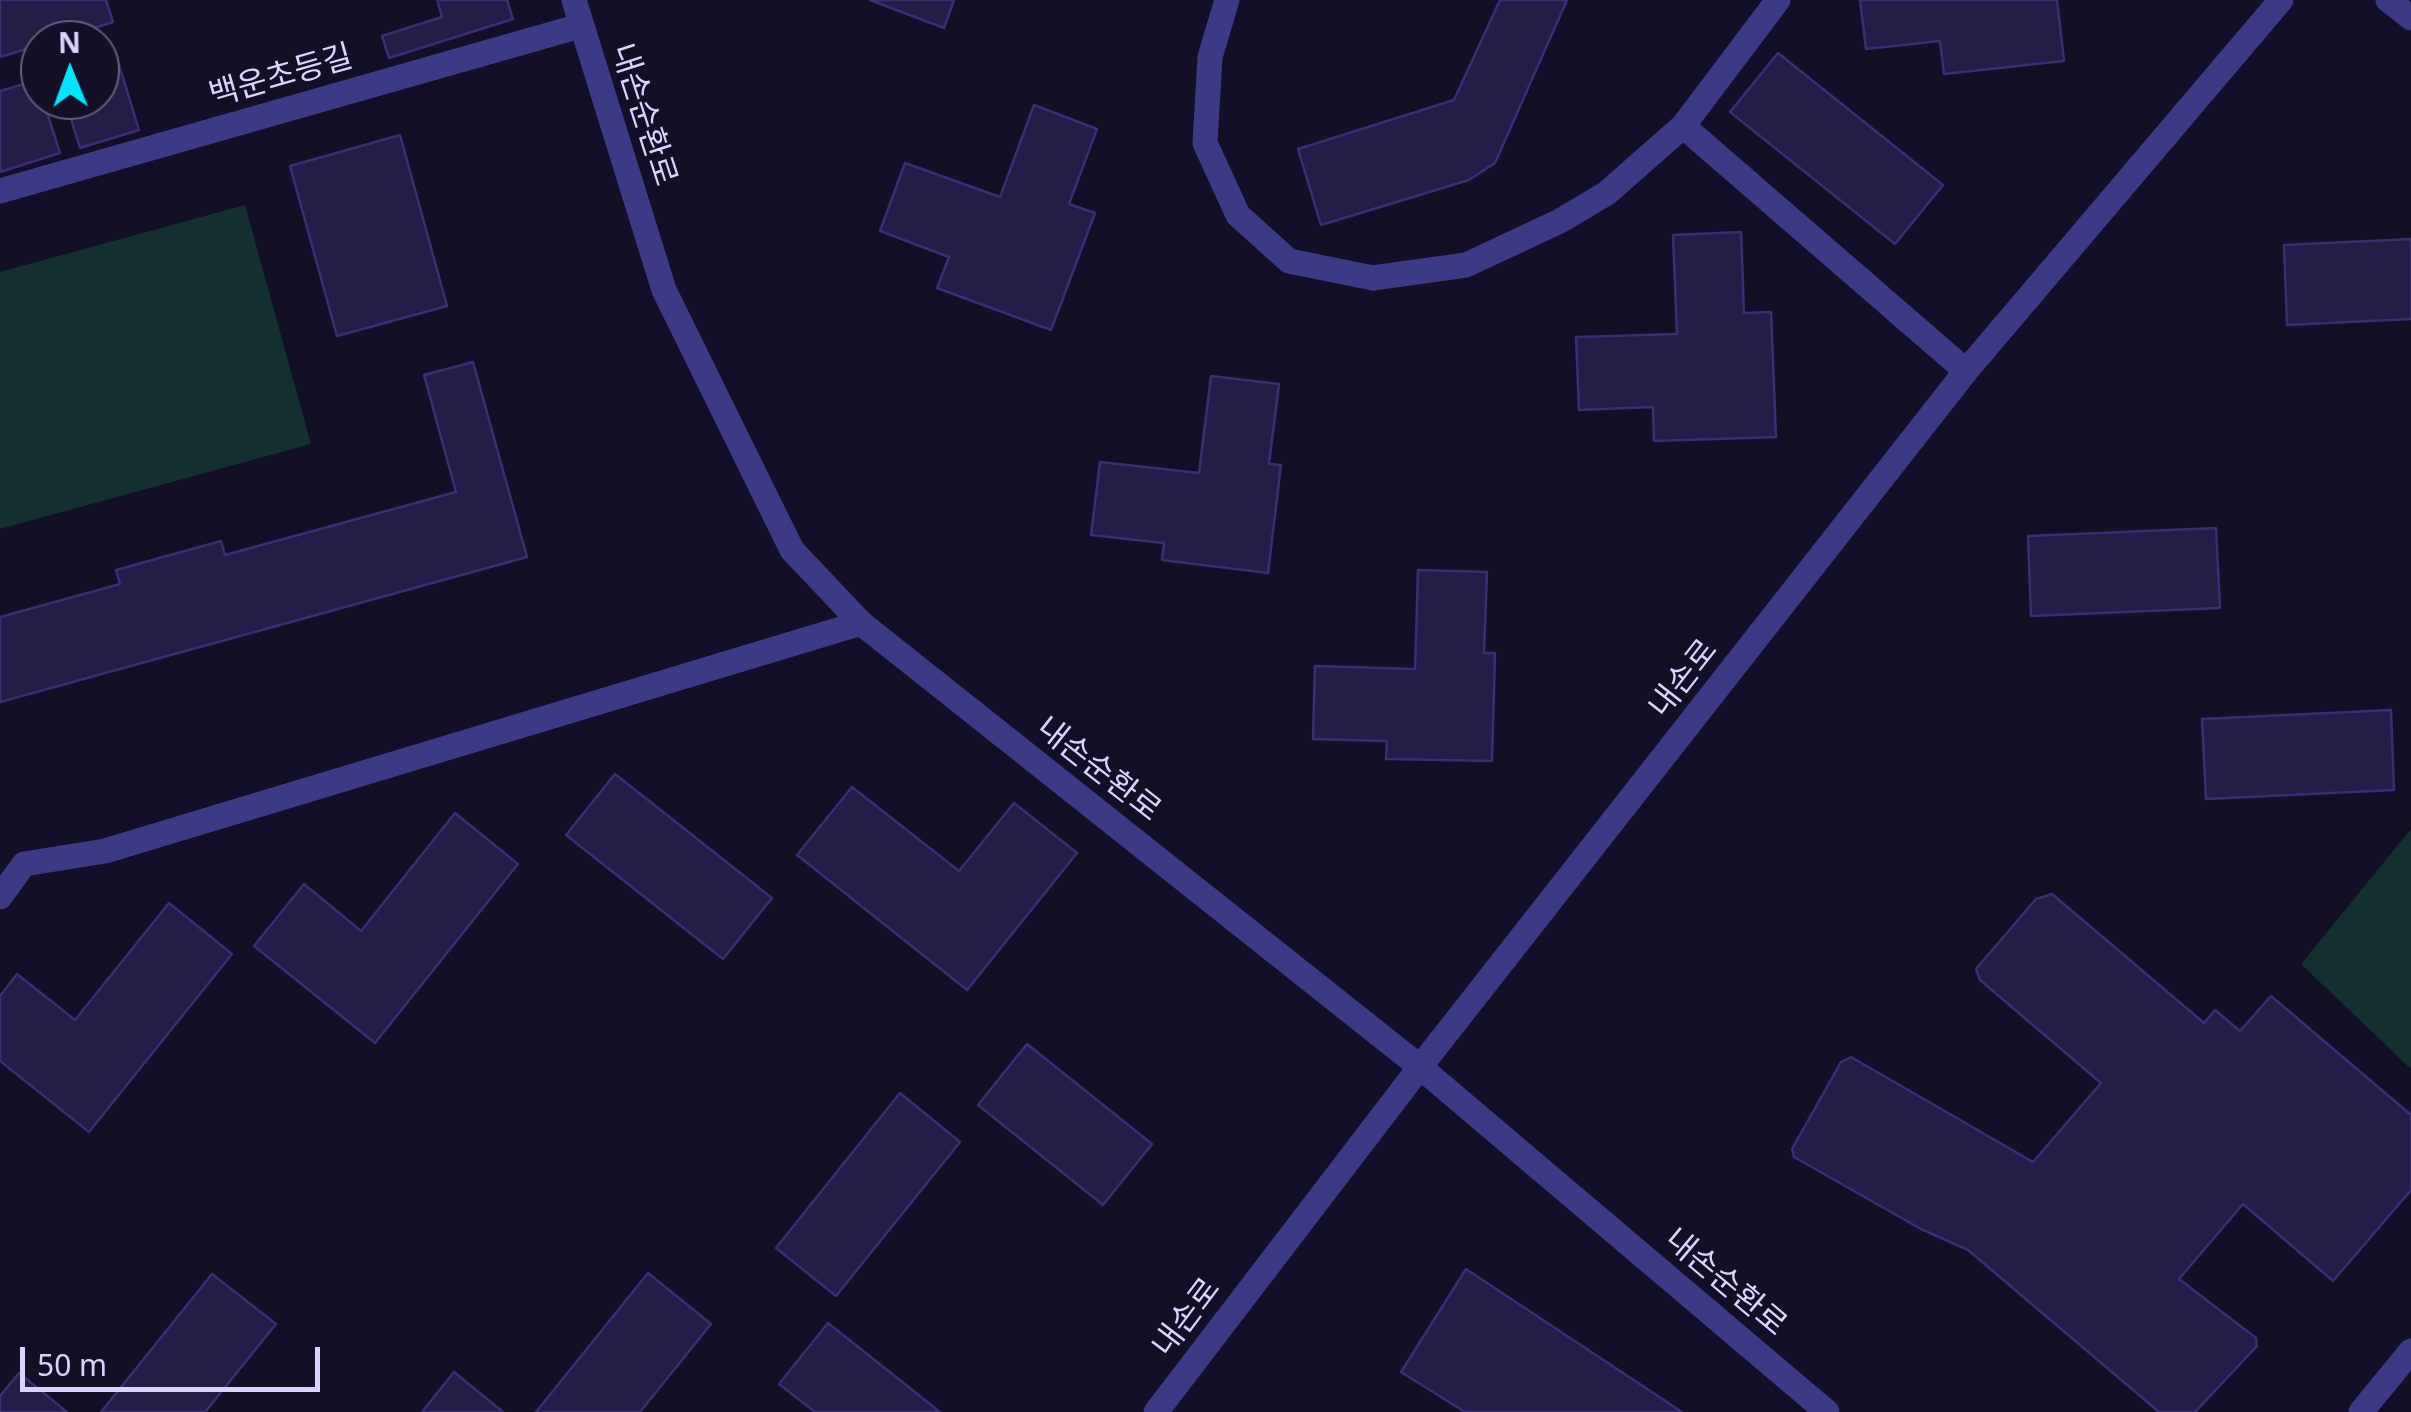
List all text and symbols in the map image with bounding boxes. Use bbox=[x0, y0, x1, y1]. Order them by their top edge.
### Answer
north arrow bbox=[20, 20, 120, 120]
text: N bbox=[58, 23, 81, 61]
street label: 백운초등길 bbox=[205, 38, 357, 116]
street label: 내손순환로 bbox=[602, 39, 684, 191]
street label: 내손로 bbox=[1642, 632, 1726, 726]
street label: 내손순환로 bbox=[1028, 710, 1168, 830]
street label: 내손순환로 bbox=[1656, 1221, 1794, 1345]
street label: 내손로 bbox=[1145, 1271, 1229, 1365]
scale bar bbox=[25, 1327, 325, 1389]
text: 50 m bbox=[37, 1344, 107, 1385]

